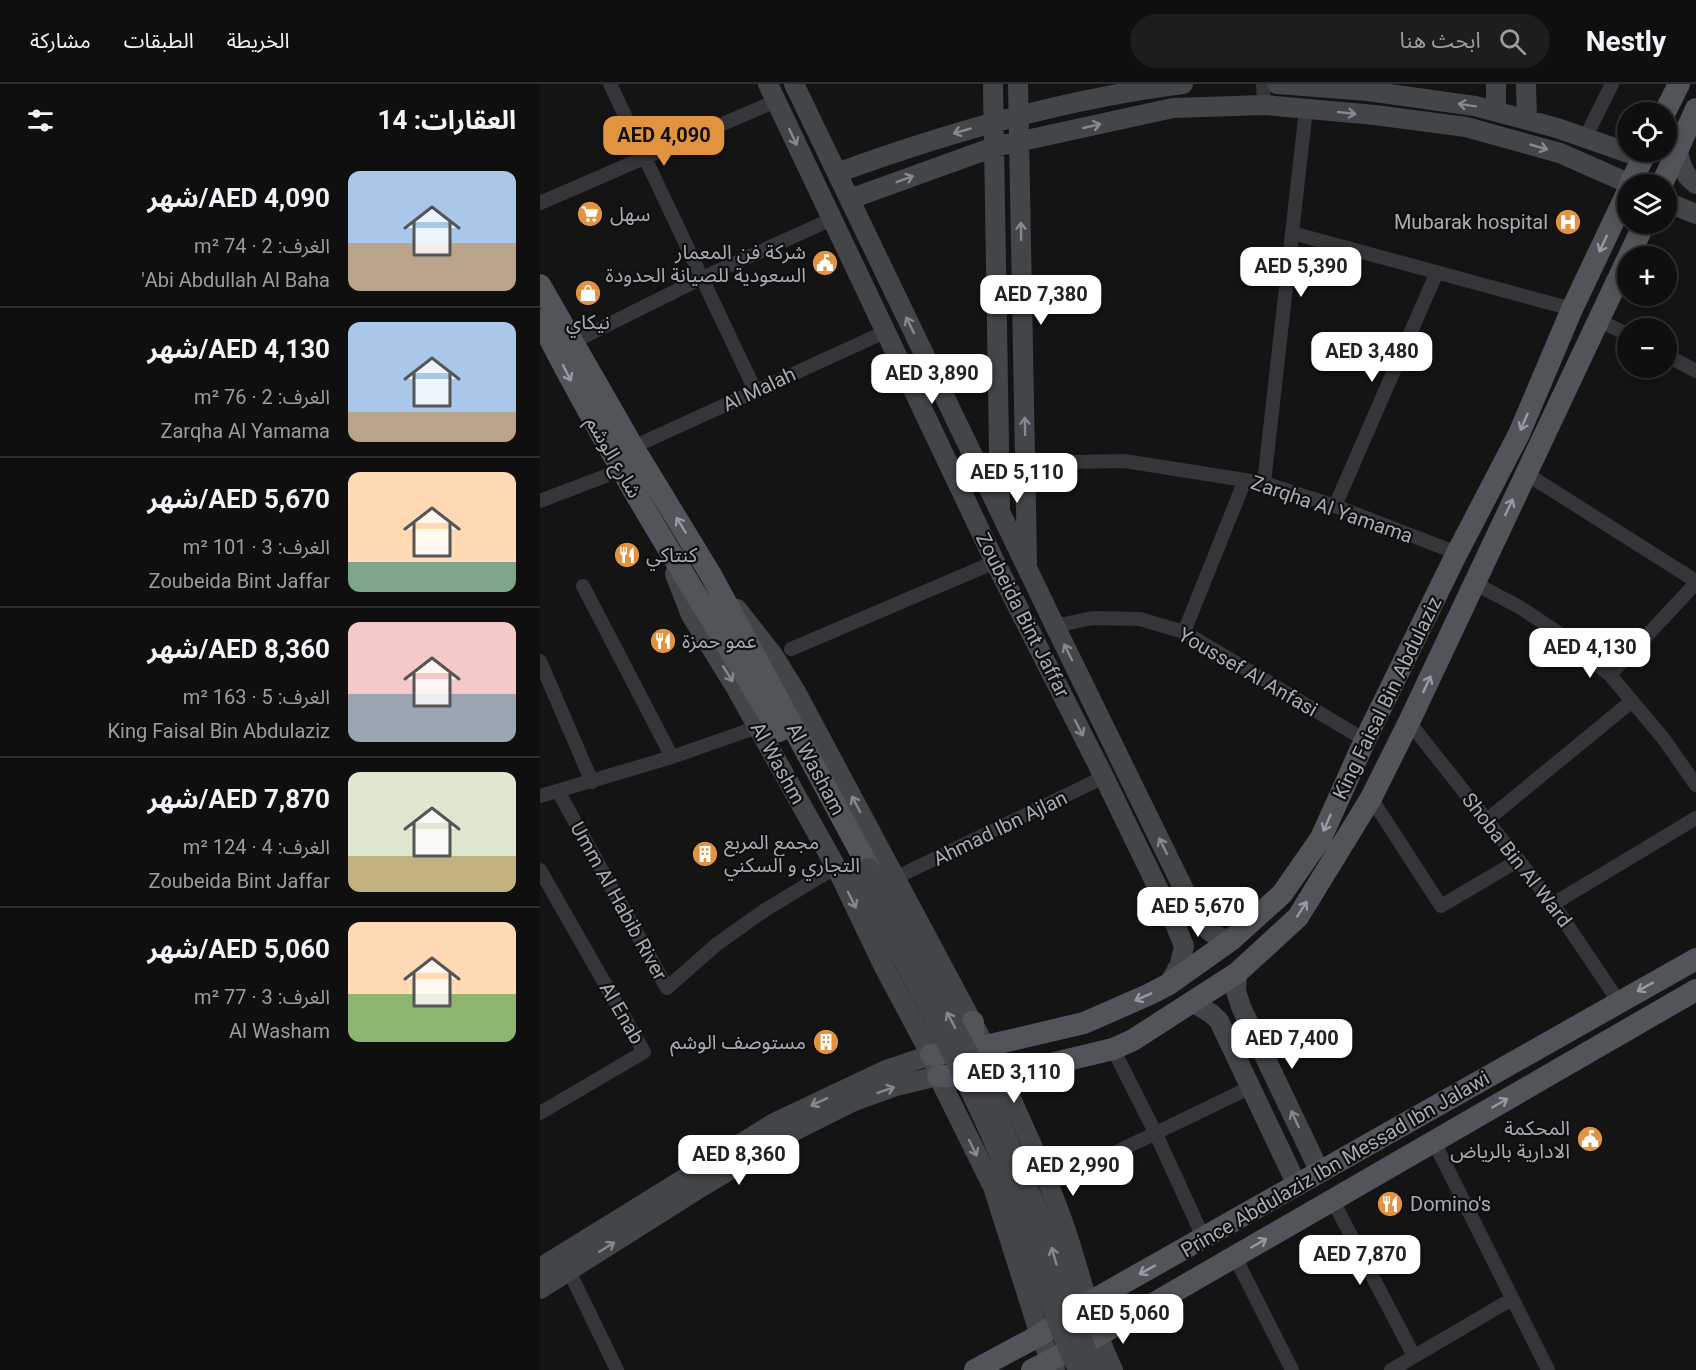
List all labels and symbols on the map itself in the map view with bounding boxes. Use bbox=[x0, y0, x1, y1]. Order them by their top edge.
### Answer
one-way arrow bbox=[1457, 99, 1477, 110]
one-way arrow bbox=[1337, 108, 1357, 119]
pin: AED 4,090 bbox=[595, 116, 733, 167]
one-way arrow bbox=[1082, 120, 1101, 132]
one-way arrow bbox=[953, 126, 972, 137]
one-way arrow bbox=[787, 127, 799, 145]
one-way arrow bbox=[1529, 142, 1548, 153]
one-way arrow bbox=[895, 172, 913, 183]
supermarket icon: سهل bbox=[575, 199, 605, 229]
place label: سهل bbox=[610, 202, 650, 226]
hospital icon: Mubarak hospital bbox=[1553, 207, 1583, 237]
place label: Mubarak hospital bbox=[1394, 210, 1548, 234]
one-way arrow bbox=[1015, 222, 1027, 242]
one-way arrow bbox=[1596, 234, 1608, 252]
place label: شركة فن المعمار السعودية للصيانة الحدودة bbox=[606, 240, 806, 287]
pin: AED 5,390 bbox=[1232, 247, 1370, 298]
public building icon: شركة فن المعمار السعودية للصيانة الحدودة bbox=[810, 248, 840, 278]
pin: AED 7,380 bbox=[972, 275, 1110, 326]
shop icon: نيكاي bbox=[573, 278, 603, 308]
place label: نيكاي bbox=[566, 310, 610, 338]
one-way arrow bbox=[904, 317, 916, 335]
pin: AED 3,480 bbox=[1303, 332, 1441, 383]
pin: AED 3,890 bbox=[863, 354, 1001, 405]
street label: Al Malah bbox=[719, 362, 799, 416]
one-way arrow bbox=[561, 363, 573, 381]
street label: شارع الوشم bbox=[578, 412, 647, 504]
one-way arrow bbox=[1518, 412, 1529, 431]
one-way arrow bbox=[1019, 417, 1030, 437]
pin: AED 5,110 bbox=[948, 453, 1086, 504]
street label: Zarqha Al Yamama bbox=[1248, 470, 1416, 548]
one-way arrow bbox=[1504, 499, 1516, 517]
one-way arrow bbox=[674, 517, 686, 534]
street label: Zoubeida Bint Jaffar bbox=[971, 529, 1075, 701]
restaurant icon: كنتاكي bbox=[612, 540, 642, 570]
place label: كنتاكي bbox=[646, 543, 698, 571]
street label: King Faisal Bin Abdulaziz bbox=[1327, 593, 1447, 803]
street label: Youssef Al Anfasi bbox=[1174, 622, 1322, 722]
restaurant icon: عمو حمزة bbox=[648, 626, 678, 656]
pin: AED 4,130 bbox=[1521, 628, 1659, 679]
place label: عمو حمزة bbox=[682, 629, 757, 653]
one-way arrow bbox=[1061, 644, 1073, 662]
one-way arrow bbox=[722, 665, 734, 682]
one-way arrow bbox=[1421, 675, 1433, 693]
street label: Al Washm bbox=[746, 718, 810, 808]
street label: Al Washam bbox=[782, 719, 850, 819]
one-way arrow bbox=[1074, 719, 1085, 737]
street label: Ahmad Ibn Ajlan bbox=[929, 785, 1071, 871]
street label: Shoba Bin Al Ward bbox=[1457, 788, 1577, 932]
one-way arrow bbox=[850, 796, 862, 813]
one-way arrow bbox=[1321, 814, 1332, 832]
street label: Umm Al Habib River bbox=[565, 818, 673, 985]
place label: مجمع المربع التجاري و السكني bbox=[724, 830, 860, 881]
one-way arrow bbox=[1157, 838, 1168, 856]
building icon: مجمع المربع التجاري و السكني bbox=[690, 839, 720, 869]
pin: AED 5,670 bbox=[1129, 887, 1267, 938]
one-way arrow bbox=[846, 891, 858, 909]
one-way arrow bbox=[1296, 901, 1309, 918]
street label: Al Enab bbox=[595, 978, 649, 1048]
one-way arrow bbox=[1637, 982, 1654, 994]
one-way arrow bbox=[1135, 992, 1153, 1004]
one-way arrow bbox=[945, 1011, 956, 1029]
pin: AED 7,400 bbox=[1223, 1019, 1361, 1070]
building icon: مستوصف الوشم bbox=[811, 1027, 841, 1057]
place label: مستوصف الوشم bbox=[670, 1030, 806, 1057]
pin: AED 3,110 bbox=[945, 1053, 1083, 1104]
street label: Prince Abdulaziz Ibn Messad Ibn Jalawi bbox=[1177, 1066, 1493, 1262]
one-way arrow bbox=[876, 1083, 895, 1094]
one-way arrow bbox=[811, 1097, 829, 1109]
one-way arrow bbox=[1491, 1097, 1508, 1109]
one-way arrow bbox=[1288, 1111, 1300, 1129]
place label: المحكمة الادارية بالرياض bbox=[1450, 1116, 1570, 1163]
public building icon: المحكمة الادارية بالرياض bbox=[1575, 1124, 1605, 1154]
pin: AED 8,360 bbox=[670, 1135, 808, 1186]
one-way arrow bbox=[968, 1138, 979, 1156]
pin: AED 2,990 bbox=[1004, 1146, 1142, 1197]
restaurant icon: Domino's bbox=[1375, 1189, 1405, 1219]
place label: Domino's bbox=[1410, 1192, 1491, 1216]
pin: AED 7,870 bbox=[1291, 1235, 1429, 1286]
one-way arrow bbox=[1250, 1237, 1267, 1249]
one-way arrow bbox=[598, 1241, 615, 1253]
one-way arrow bbox=[1048, 1246, 1059, 1265]
one-way arrow bbox=[1139, 1265, 1156, 1277]
pin: AED 5,060 bbox=[1054, 1294, 1192, 1345]

